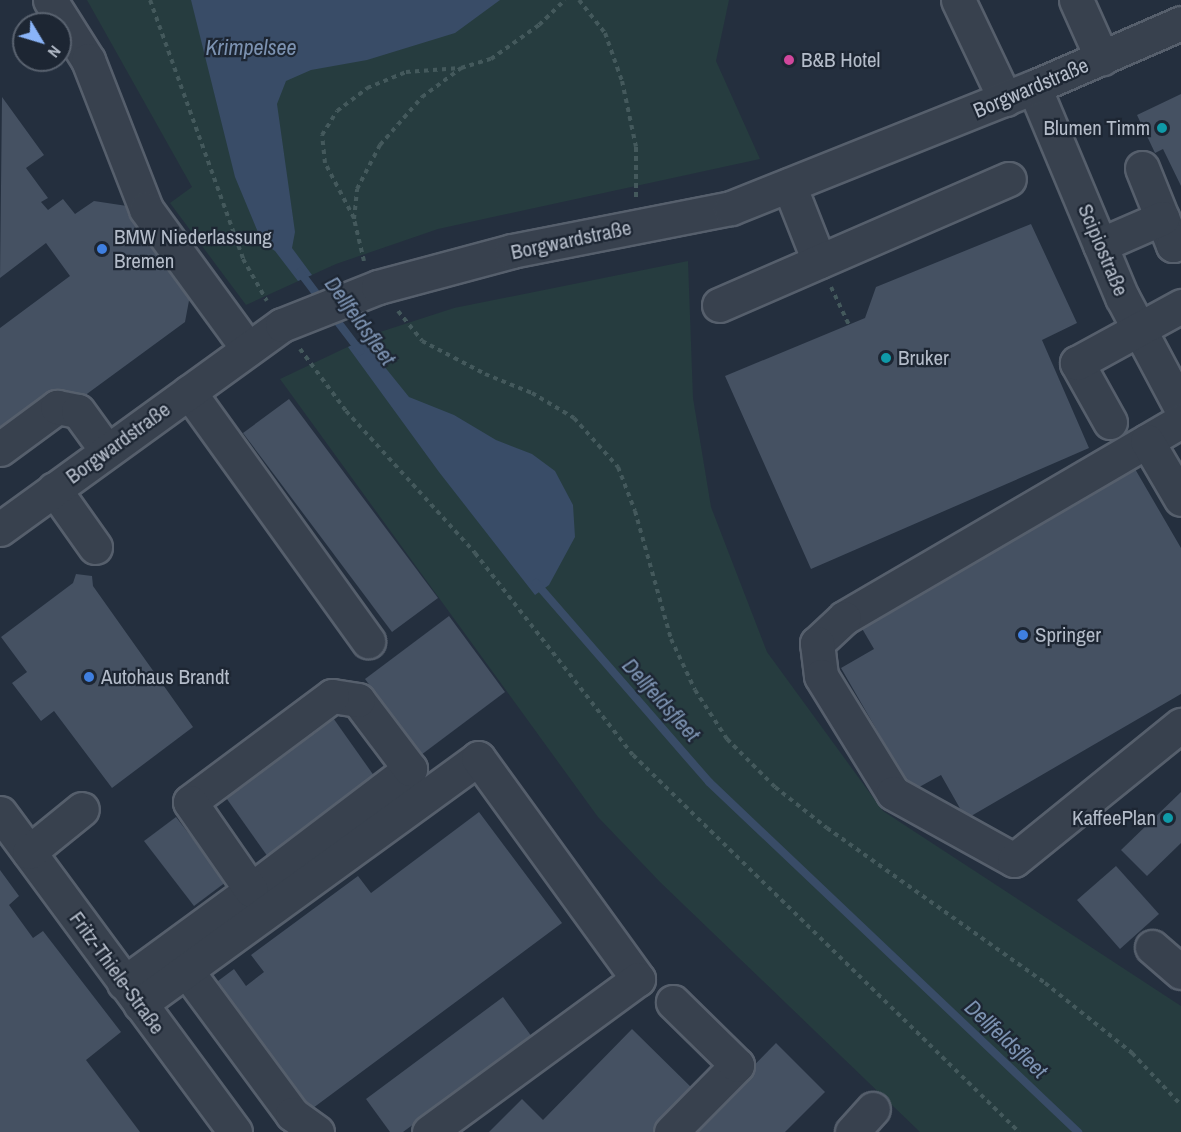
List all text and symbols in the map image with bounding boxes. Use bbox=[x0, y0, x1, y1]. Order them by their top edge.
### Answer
north arrow bbox=[12, 12, 72, 72]
water label: Krimpelsee bbox=[205, 35, 297, 61]
text: N bbox=[43, 41, 66, 62]
place label: B&B Hotel bbox=[801, 47, 880, 73]
street label: Borgwardstraße bbox=[970, 52, 1092, 124]
marker: B&B Hotel bbox=[782, 53, 796, 67]
place label: Blumen Timm bbox=[1043, 115, 1150, 141]
marker: Blumen Timm bbox=[1155, 121, 1169, 135]
street label: Scipiostraße bbox=[1072, 200, 1134, 300]
street label: Borgwardstraße bbox=[508, 215, 634, 265]
place label: BMW Niederlassung Bremen bbox=[114, 224, 272, 274]
marker: BMW Niederlassung Bremen bbox=[95, 242, 109, 256]
water label: Dellfeldsfleet bbox=[319, 271, 401, 371]
place label: Bruker bbox=[898, 345, 949, 371]
marker: Bruker bbox=[879, 351, 893, 365]
street label: Borgwardstraße bbox=[61, 397, 175, 489]
place label: Springer bbox=[1035, 622, 1101, 648]
marker: Springer bbox=[1016, 628, 1030, 642]
water label: Dellfeldsfleet bbox=[617, 653, 705, 747]
place label: Autohaus Brandt bbox=[101, 664, 229, 690]
marker: Autohaus Brandt bbox=[82, 670, 96, 684]
place label: KaffeePlan bbox=[1072, 805, 1156, 831]
marker: KaffeePlan bbox=[1161, 811, 1175, 825]
street label: Fritz-Thiele-Straße bbox=[64, 907, 170, 1039]
water label: Dellfeldsfleet bbox=[959, 994, 1053, 1084]

